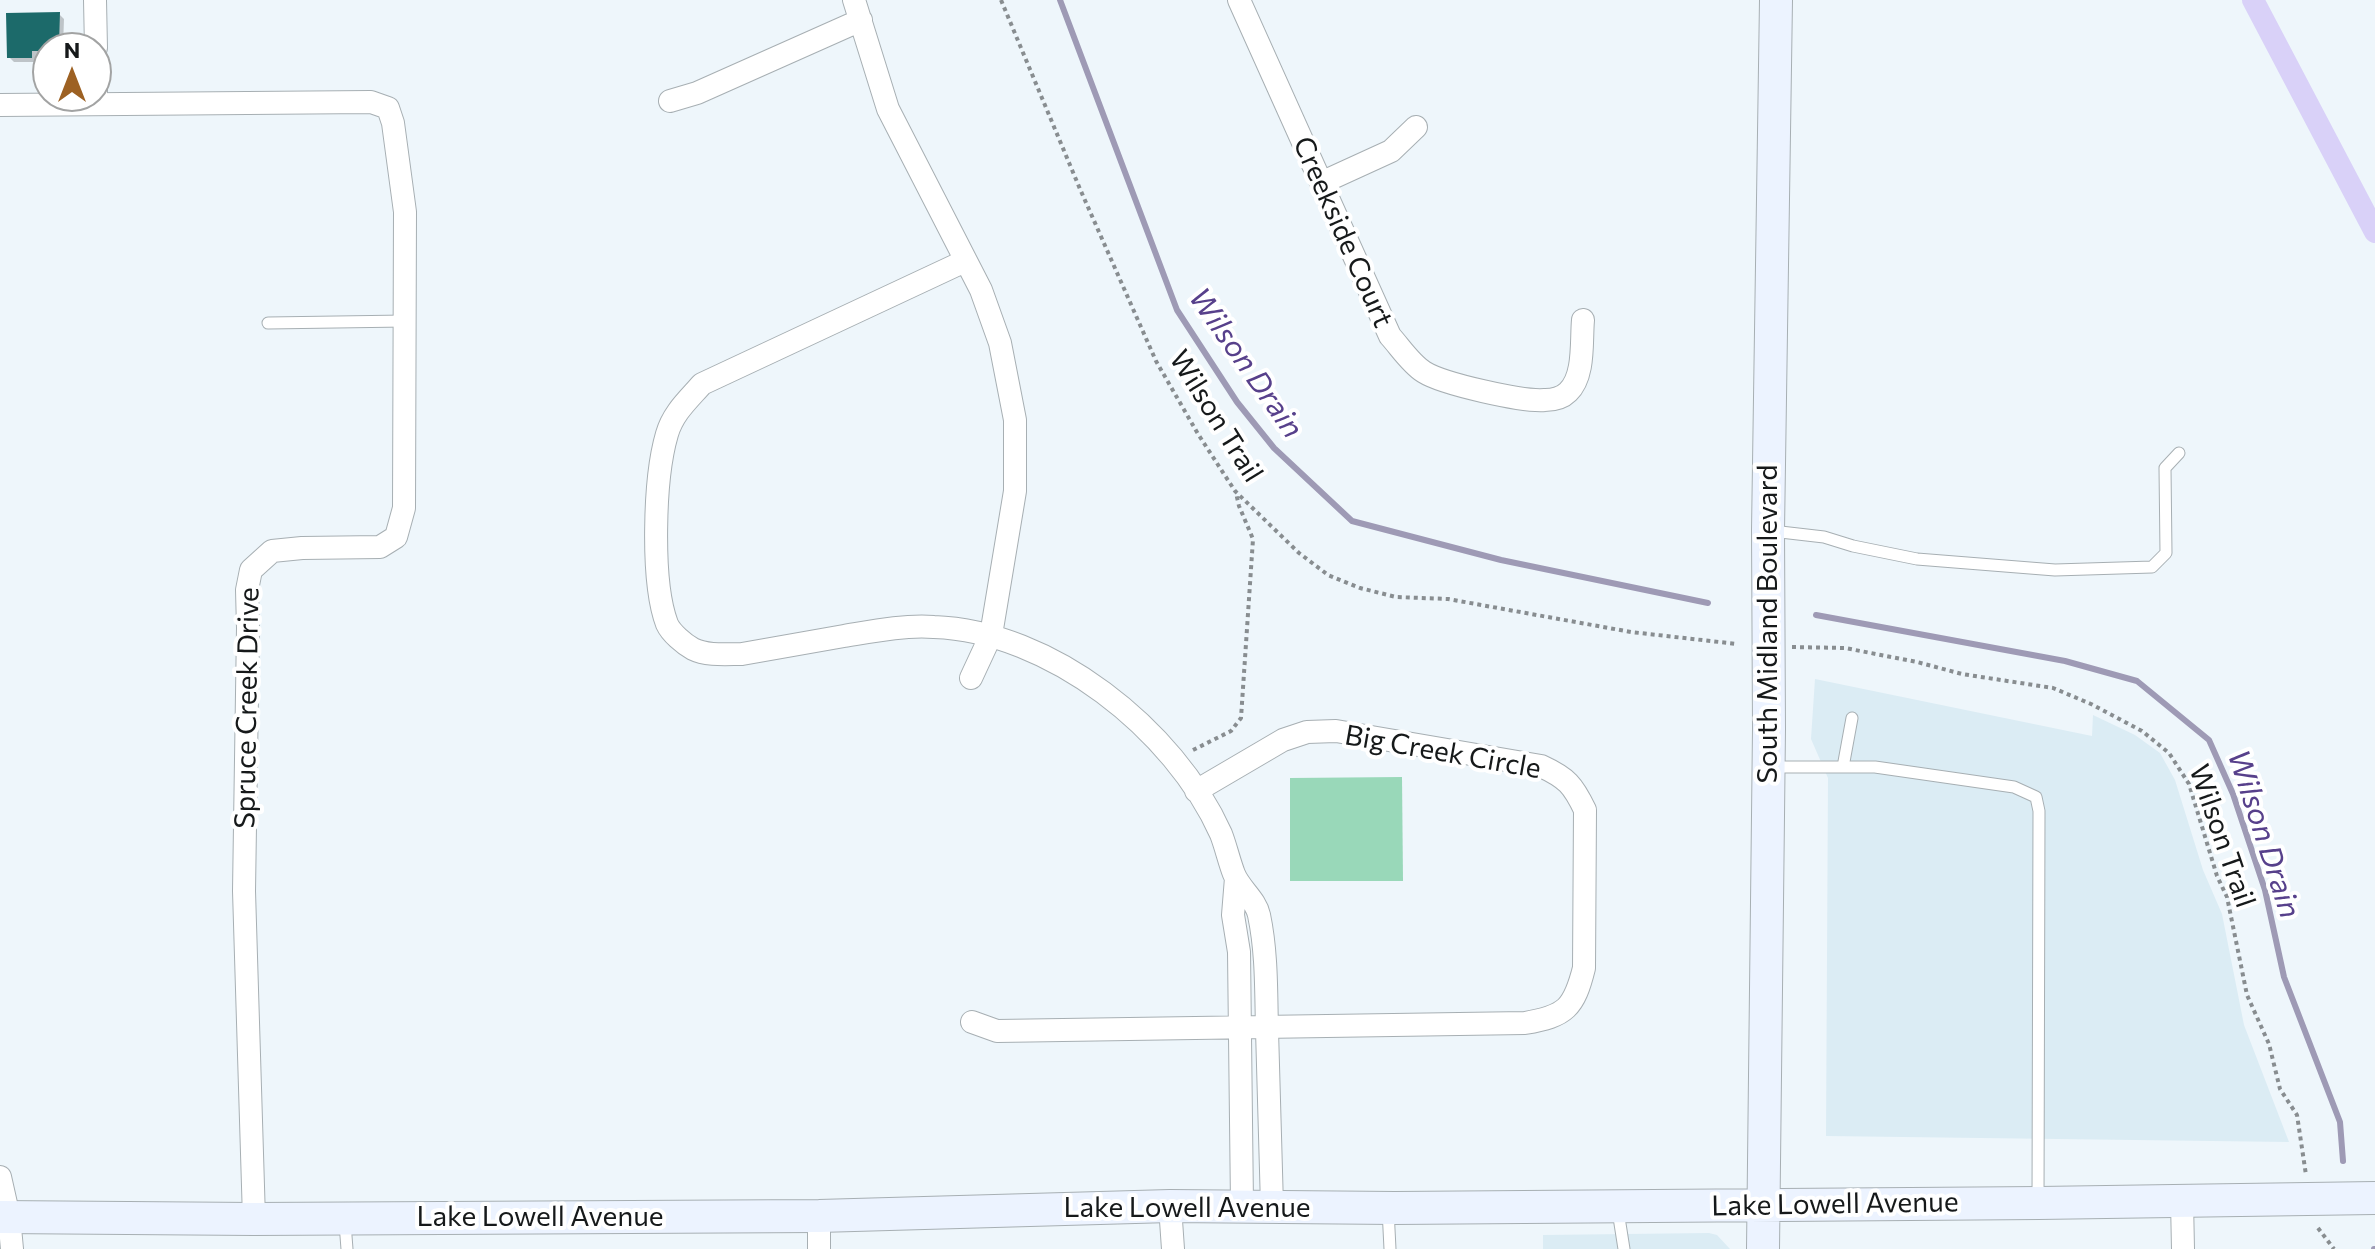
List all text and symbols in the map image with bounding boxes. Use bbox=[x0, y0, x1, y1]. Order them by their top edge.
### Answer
north arrow bbox=[32, 32, 112, 112]
text: N bbox=[64, 36, 80, 63]
street label: Creekside Court bbox=[1286, 132, 1400, 332]
water label: Wilson Drain bbox=[1181, 281, 1311, 445]
street label: Wilson Trail bbox=[1162, 344, 1270, 488]
street label: South Midland Boulevard bbox=[1751, 465, 1785, 783]
street label: Spruce Creek Drive bbox=[228, 587, 266, 829]
street label: Big Creek Circle bbox=[1342, 718, 1544, 786]
water label: Wilson Drain bbox=[2220, 745, 2308, 923]
street label: Wilson Trail bbox=[2182, 760, 2262, 912]
street label: Lake Lowell Avenue bbox=[1711, 1185, 1959, 1223]
street label: Lake Lowell Avenue bbox=[1063, 1191, 1311, 1225]
street label: Lake Lowell Avenue bbox=[416, 1200, 664, 1234]

